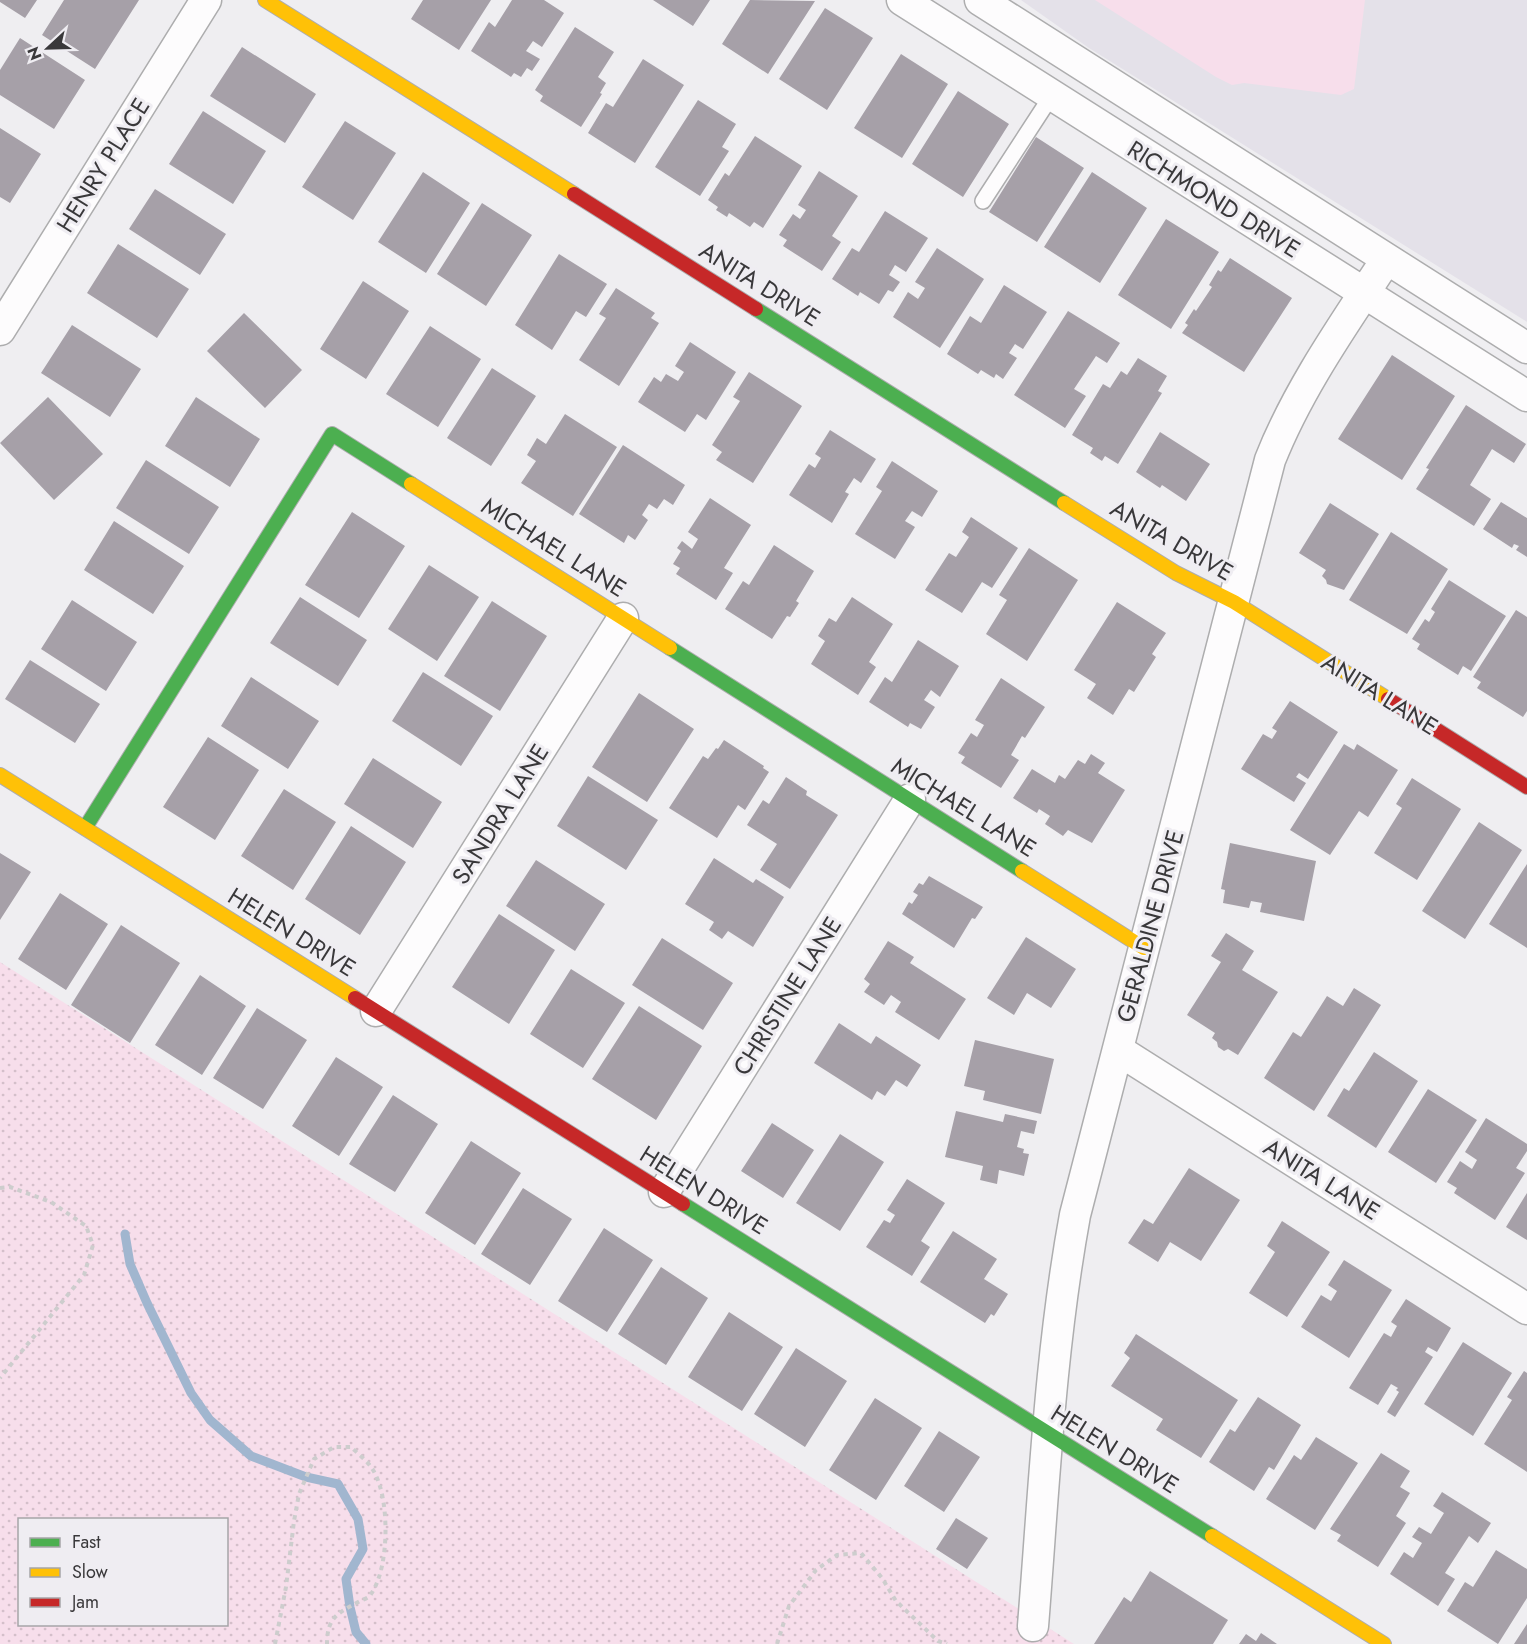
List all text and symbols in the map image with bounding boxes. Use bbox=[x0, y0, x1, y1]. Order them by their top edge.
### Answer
north arrow bbox=[18, 18, 78, 78]
text: N bbox=[22, 43, 48, 64]
street label: HENRY PLACE bbox=[48, 91, 158, 239]
street label: RICHMOND DRIVE bbox=[1121, 132, 1307, 266]
street label: ANITA DRIVE bbox=[693, 233, 827, 335]
street label: MICHAEL LANE bbox=[475, 488, 633, 606]
street label: ANITA DRIVE bbox=[1104, 491, 1240, 589]
street label: ANITA LANE bbox=[1315, 644, 1445, 744]
street label: SANDRA LANE bbox=[443, 737, 557, 891]
street label: MICHAEL LANE bbox=[885, 748, 1043, 866]
street label: GERALDINE DRIVE bbox=[1108, 826, 1192, 1026]
street label: HELEN DRIVE bbox=[221, 879, 363, 985]
street label: CHRISTINE LANE bbox=[724, 910, 850, 1082]
street label: ANITA LANE bbox=[1257, 1129, 1387, 1229]
street label: HELEN DRIVE bbox=[633, 1137, 775, 1243]
street label: HELEN DRIVE bbox=[1044, 1396, 1186, 1502]
legend bbox=[18, 1518, 228, 1626]
text: Fast bbox=[72, 1529, 101, 1555]
text: Slow bbox=[72, 1559, 109, 1585]
text: Jam bbox=[70, 1589, 99, 1615]

